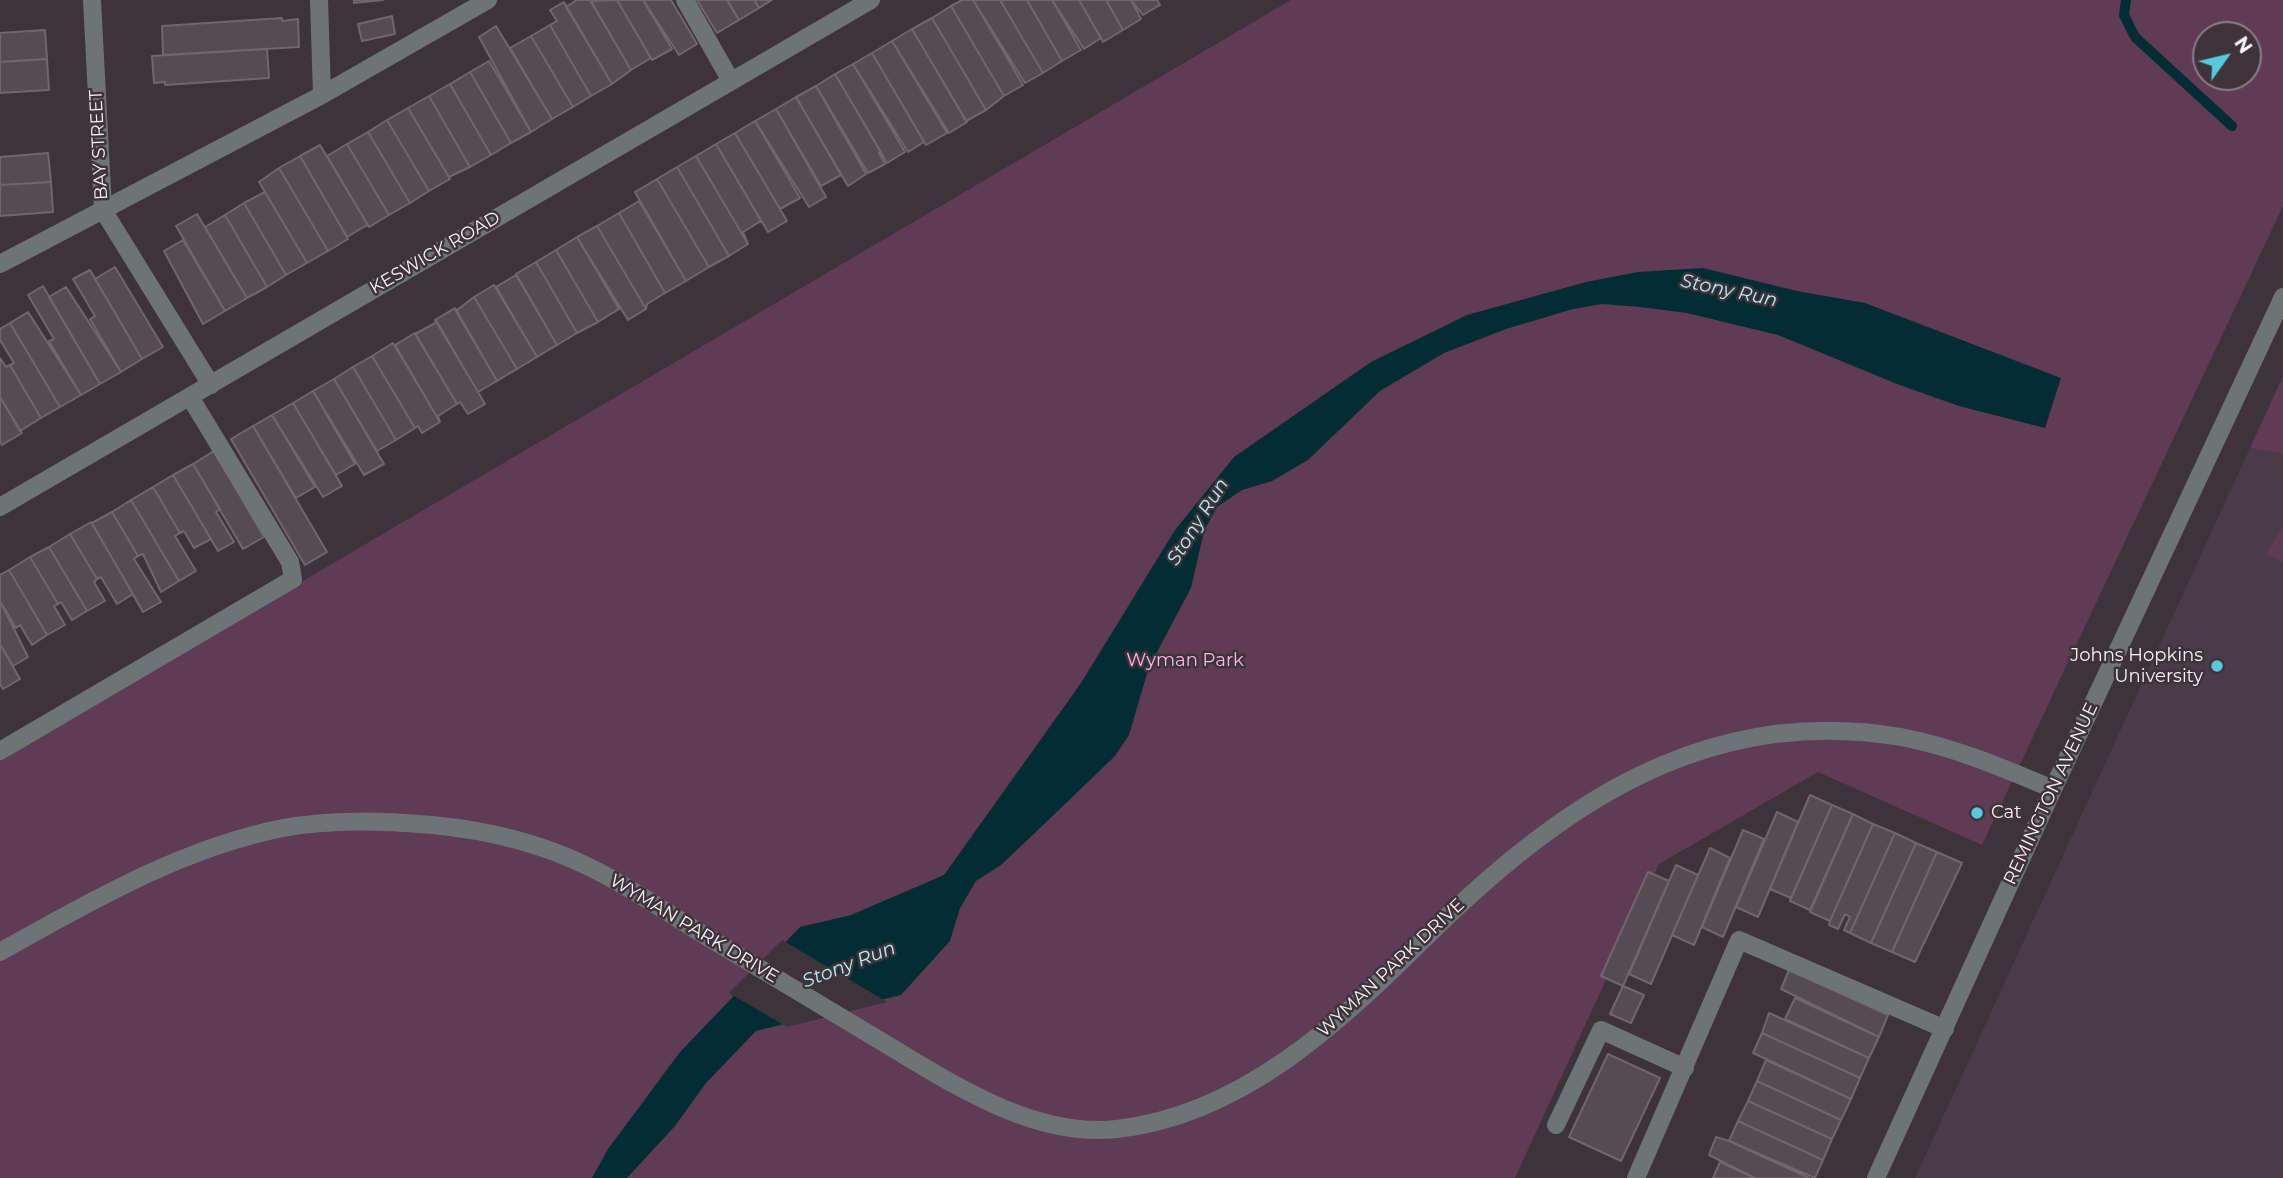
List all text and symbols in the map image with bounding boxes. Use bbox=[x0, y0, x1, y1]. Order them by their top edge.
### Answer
north arrow bbox=[2192, 21, 2262, 91]
text: N bbox=[2229, 32, 2257, 58]
street label: BAY STREET bbox=[85, 89, 113, 201]
street label: KESWICK ROAD bbox=[366, 207, 504, 299]
water label: Stony Run bbox=[1679, 270, 1779, 312]
water label: Stony Run bbox=[1162, 474, 1234, 570]
place label: Johns Hopkins University bbox=[2070, 645, 2203, 688]
park label: Wyman Park bbox=[1126, 650, 1244, 672]
marker: Johns Hopkins University bbox=[2209, 658, 2225, 674]
street label: REMINGTON AVENUE bbox=[1999, 700, 2103, 888]
place label: Cat bbox=[1991, 802, 2022, 824]
marker: Cat bbox=[1969, 805, 1985, 821]
street label: WYMAN PARK DRIVE bbox=[606, 870, 782, 988]
street label: WYMAN PARK DRIVE bbox=[1313, 894, 1469, 1042]
water label: Stony Run bbox=[799, 937, 899, 993]

